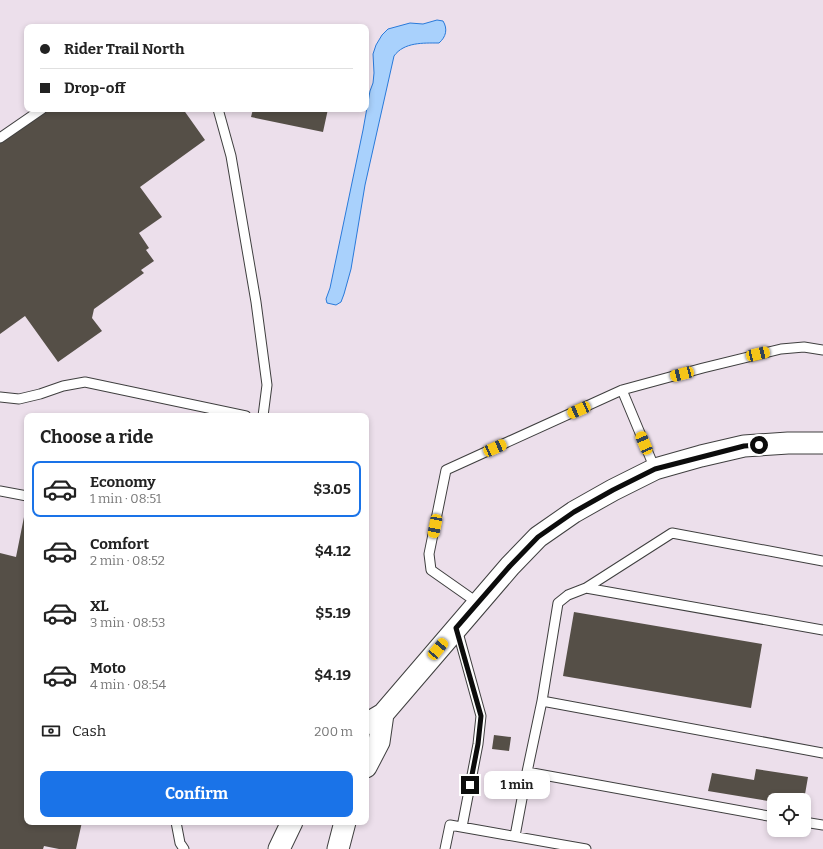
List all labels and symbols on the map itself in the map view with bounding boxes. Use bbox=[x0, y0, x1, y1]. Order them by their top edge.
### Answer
car bbox=[745, 345, 771, 363]
car bbox=[669, 365, 695, 383]
car bbox=[566, 400, 592, 420]
car bbox=[634, 430, 654, 456]
route start bbox=[750, 436, 768, 454]
car bbox=[482, 438, 508, 458]
car bbox=[427, 513, 443, 539]
car bbox=[426, 636, 450, 662]
callout: 1 min bbox=[484, 771, 550, 799]
route end bbox=[461, 776, 479, 794]

